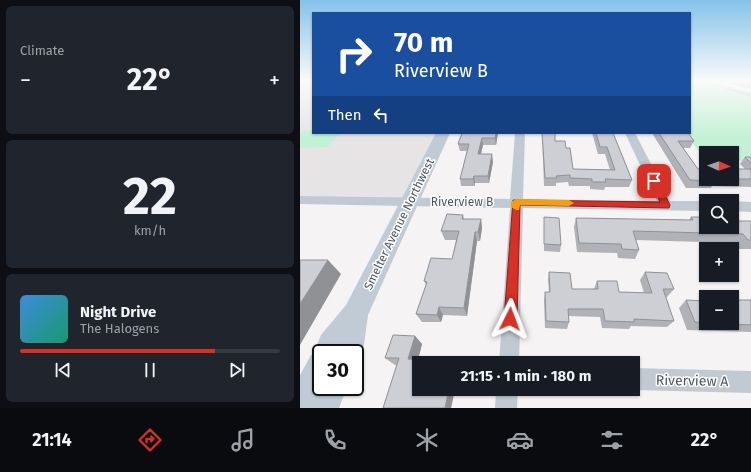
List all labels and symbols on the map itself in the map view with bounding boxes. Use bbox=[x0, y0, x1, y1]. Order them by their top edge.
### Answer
north arrow bbox=[699, 146, 739, 186]
street label: Smelter Avenue Northwest bbox=[361, 155, 437, 292]
pin bbox=[637, 164, 671, 198]
street label: Riverview B bbox=[431, 195, 493, 209]
position arrow bbox=[489, 298, 531, 340]
speed limit sign: 30 bbox=[312, 344, 364, 396]
street label: Riverview A bbox=[656, 372, 728, 390]

